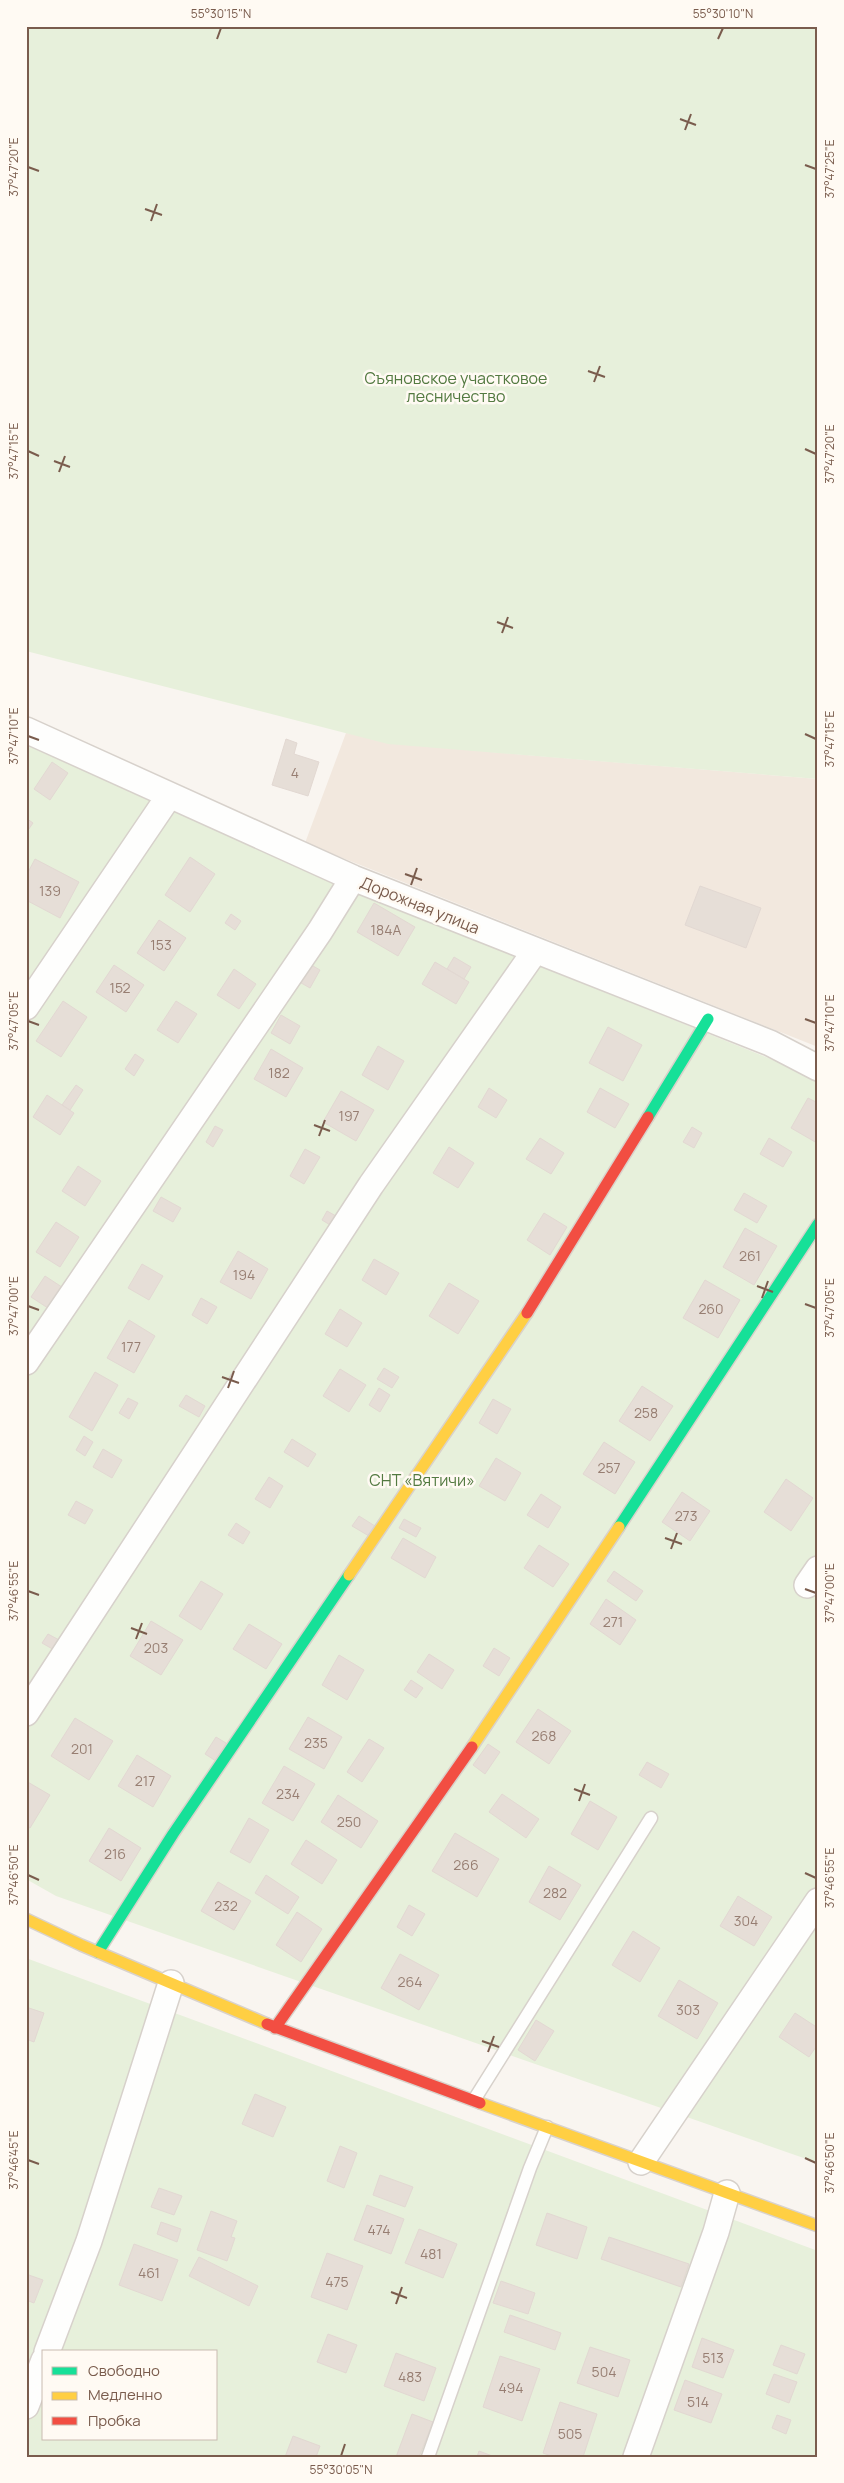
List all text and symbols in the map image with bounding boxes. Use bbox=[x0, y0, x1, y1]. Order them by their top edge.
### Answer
text: 55°30'15"N bbox=[191, 5, 251, 22]
text: 55°30'10"N bbox=[693, 5, 753, 22]
text: 37°47'20"E bbox=[5, 137, 22, 197]
text: 37°47'25"E bbox=[821, 139, 838, 199]
park label: Съяновское участковое лесничество bbox=[365, 367, 547, 407]
text: 37°47'15"E bbox=[5, 422, 22, 479]
text: 37°47'20"E bbox=[821, 424, 838, 484]
text: 37°47'10"E bbox=[5, 707, 22, 765]
text: 37°47'15"E bbox=[821, 710, 838, 767]
house number: 4 bbox=[291, 763, 299, 782]
street label: Дорожная улица bbox=[357, 871, 483, 939]
house number: 139 bbox=[39, 881, 61, 900]
house number: 184А bbox=[371, 920, 402, 939]
house number: 153 bbox=[150, 935, 172, 954]
house number: 152 bbox=[109, 978, 131, 997]
text: 37°47'05"E bbox=[5, 991, 22, 1051]
text: 37°47'10"E bbox=[821, 994, 838, 1052]
house number: 182 bbox=[268, 1063, 290, 1082]
house number: 197 bbox=[339, 1106, 360, 1125]
house number: 261 bbox=[739, 1246, 761, 1265]
house number: 194 bbox=[233, 1265, 255, 1284]
text: 37°47'00"E bbox=[5, 1276, 22, 1336]
text: 37°47'05"E bbox=[821, 1278, 838, 1338]
house number: 260 bbox=[698, 1299, 724, 1318]
house number: 177 bbox=[121, 1337, 141, 1356]
house number: 258 bbox=[634, 1403, 658, 1422]
house number: 257 bbox=[597, 1458, 621, 1477]
park label: СНТ «Вятичи» bbox=[369, 1469, 475, 1491]
house number: 273 bbox=[675, 1506, 697, 1525]
text: 37°46'55"E bbox=[5, 1561, 22, 1621]
text: 37°47'00"E bbox=[821, 1563, 838, 1623]
house number: 271 bbox=[603, 1612, 623, 1631]
house number: 203 bbox=[144, 1638, 168, 1657]
house number: 268 bbox=[532, 1726, 556, 1745]
house number: 235 bbox=[304, 1733, 328, 1752]
house number: 201 bbox=[71, 1739, 93, 1758]
house number: 217 bbox=[135, 1771, 155, 1790]
house number: 234 bbox=[276, 1784, 300, 1803]
house number: 250 bbox=[337, 1812, 361, 1831]
text: 37°46'50"E bbox=[5, 1844, 22, 1905]
house number: 216 bbox=[104, 1844, 126, 1863]
text: 37°46'55"E bbox=[821, 1848, 838, 1908]
house number: 266 bbox=[453, 1855, 479, 1874]
house number: 282 bbox=[543, 1883, 567, 1902]
house number: 232 bbox=[214, 1896, 238, 1915]
house number: 304 bbox=[734, 1911, 758, 1930]
house number: 264 bbox=[398, 1972, 422, 1991]
house number: 303 bbox=[676, 2000, 700, 2019]
text: 37°46'45"E bbox=[5, 2130, 22, 2190]
text: 37°46'50"E bbox=[821, 2132, 838, 2193]
house number: 474 bbox=[368, 2220, 390, 2239]
house number: 481 bbox=[420, 2244, 442, 2263]
house number: 461 bbox=[138, 2263, 160, 2282]
house number: 475 bbox=[325, 2272, 349, 2291]
house number: 513 bbox=[702, 2348, 724, 2367]
legend bbox=[42, 2350, 218, 2440]
text: Свободно bbox=[88, 2360, 160, 2381]
house number: 504 bbox=[592, 2362, 616, 2381]
house number: 483 bbox=[398, 2367, 422, 2386]
house number: 494 bbox=[498, 2378, 524, 2397]
text: Медленно bbox=[88, 2384, 162, 2405]
house number: 514 bbox=[687, 2392, 709, 2411]
text: Пробка bbox=[88, 2410, 141, 2431]
house number: 505 bbox=[558, 2424, 582, 2443]
text: 55°30'05"N bbox=[310, 2461, 372, 2478]

